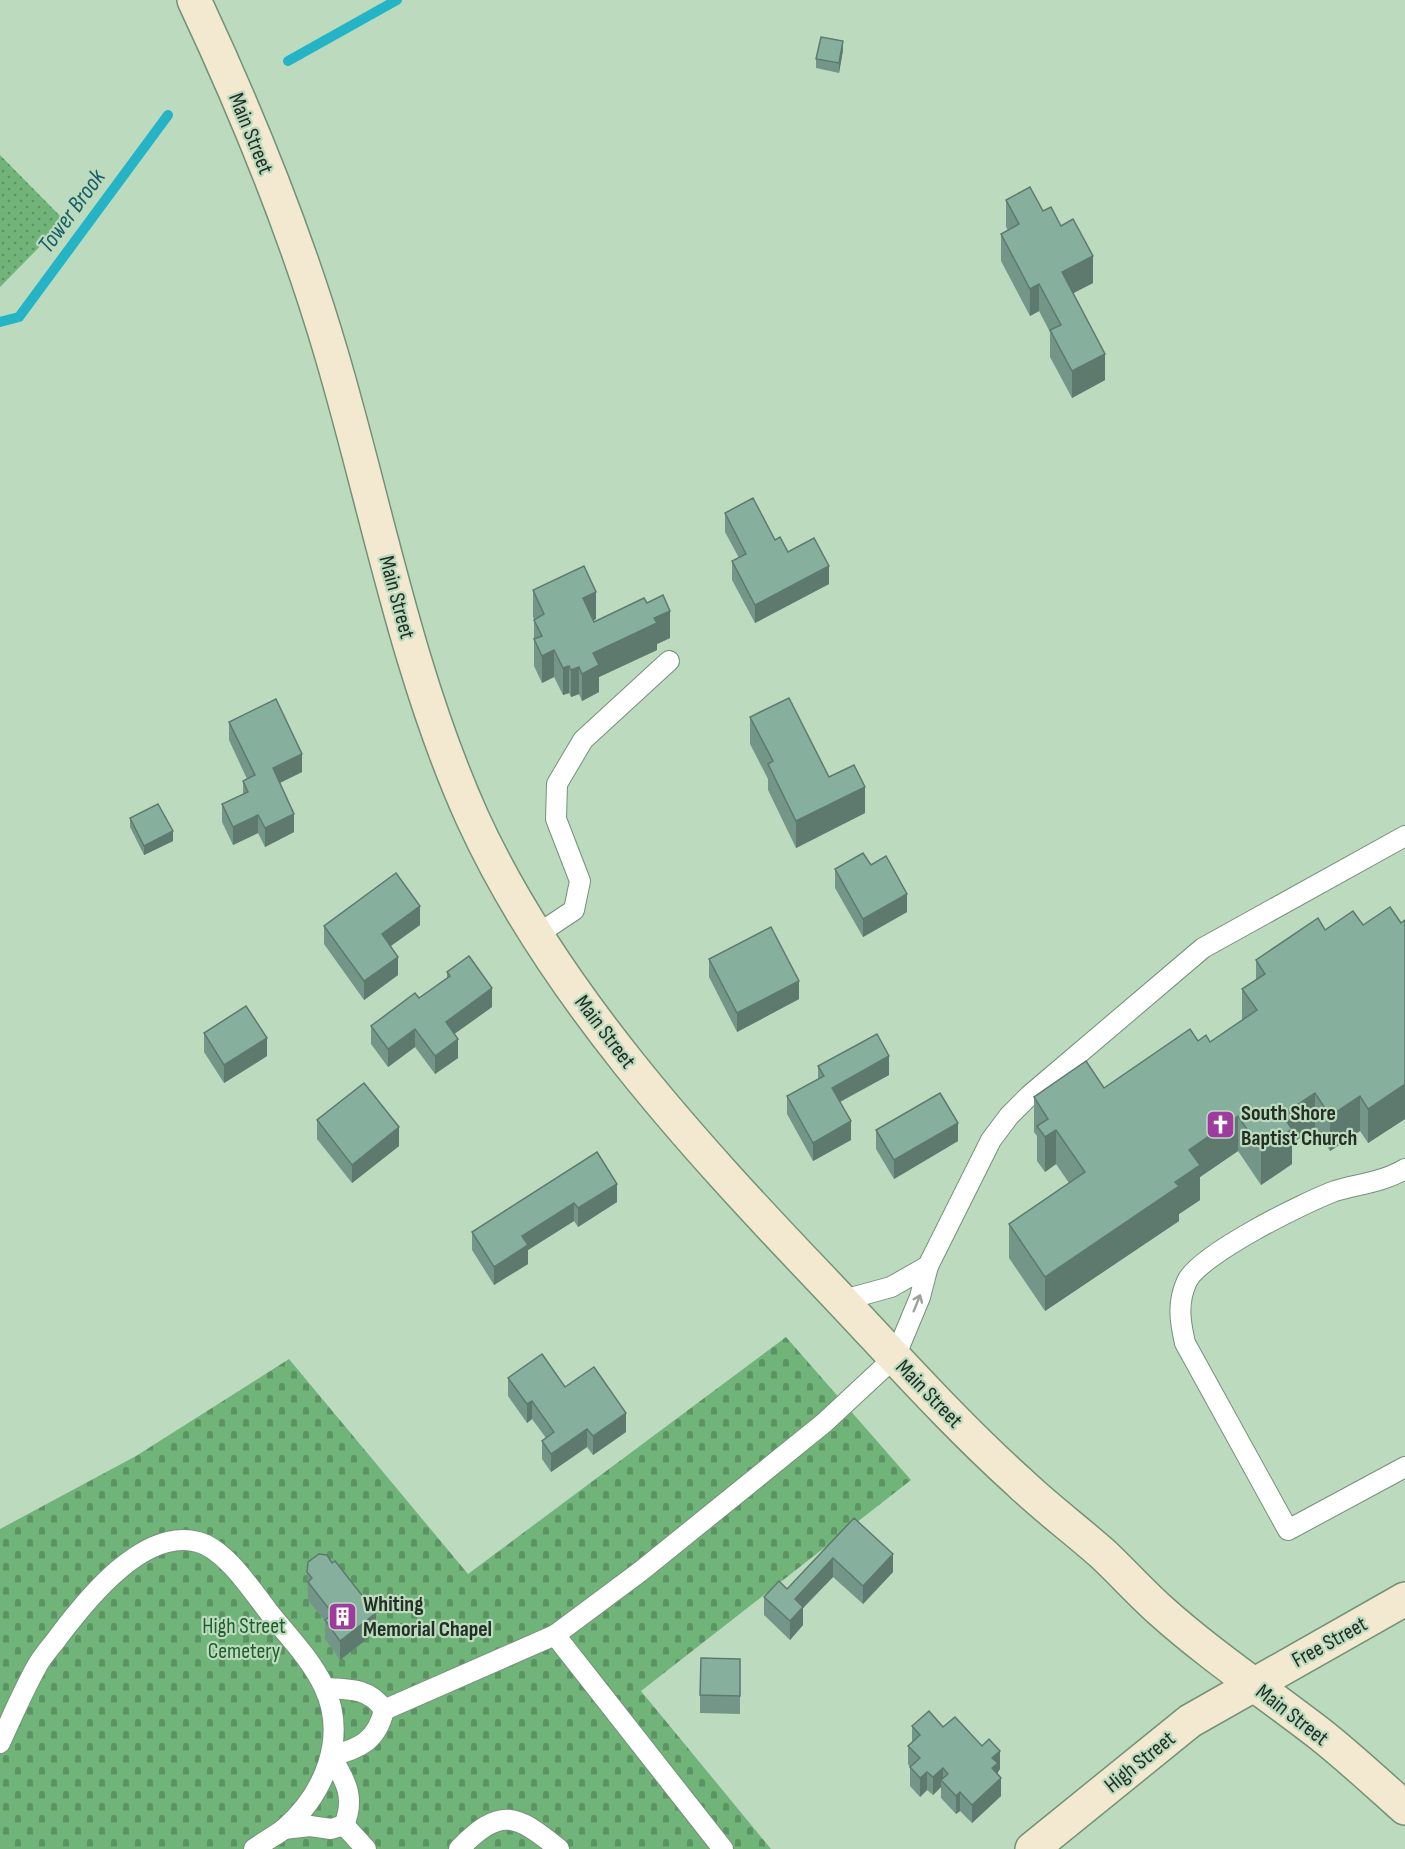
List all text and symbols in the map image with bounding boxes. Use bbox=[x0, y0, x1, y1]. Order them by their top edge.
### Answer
street label: Main Street bbox=[222, 89, 279, 178]
water label: Tower Brook bbox=[31, 163, 112, 259]
street label: Main Street bbox=[373, 553, 421, 642]
street label: Main Street bbox=[568, 990, 641, 1074]
place label: South Shore Baptist Church bbox=[1241, 1100, 1357, 1152]
church icon: South Shore Baptist Church bbox=[1204, 1109, 1236, 1141]
one-way arrow bbox=[913, 1294, 924, 1313]
street label: Main Street bbox=[890, 1354, 968, 1434]
place label: Whiting Memorial Chapel bbox=[363, 1591, 492, 1643]
building icon: Whiting Memorial Chapel bbox=[326, 1600, 358, 1632]
street label: Free Street bbox=[1287, 1611, 1372, 1674]
park label: High Street Cemetery bbox=[202, 1613, 286, 1665]
street label: Main Street bbox=[1250, 1678, 1334, 1752]
street label: High Street bbox=[1099, 1725, 1181, 1799]

